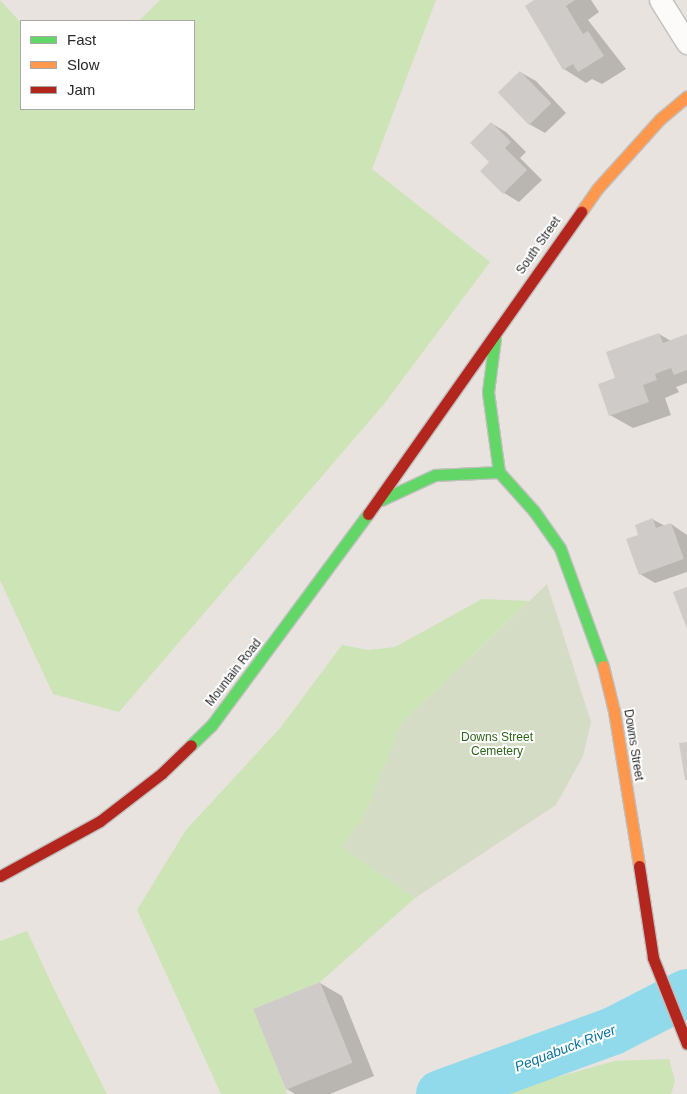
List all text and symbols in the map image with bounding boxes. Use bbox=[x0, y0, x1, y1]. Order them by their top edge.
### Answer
legend bbox=[20, 20, 195, 110]
text: Fast bbox=[67, 31, 96, 48]
text: Slow bbox=[67, 56, 100, 73]
text: Jam bbox=[67, 81, 95, 98]
street label: South Street bbox=[514, 215, 564, 277]
street label: Mountain Road bbox=[203, 637, 265, 709]
street label: Downs Street bbox=[620, 708, 646, 782]
park label: Downs Street Cemetery bbox=[461, 731, 533, 759]
water label: Pequabuck River bbox=[512, 1021, 618, 1075]

